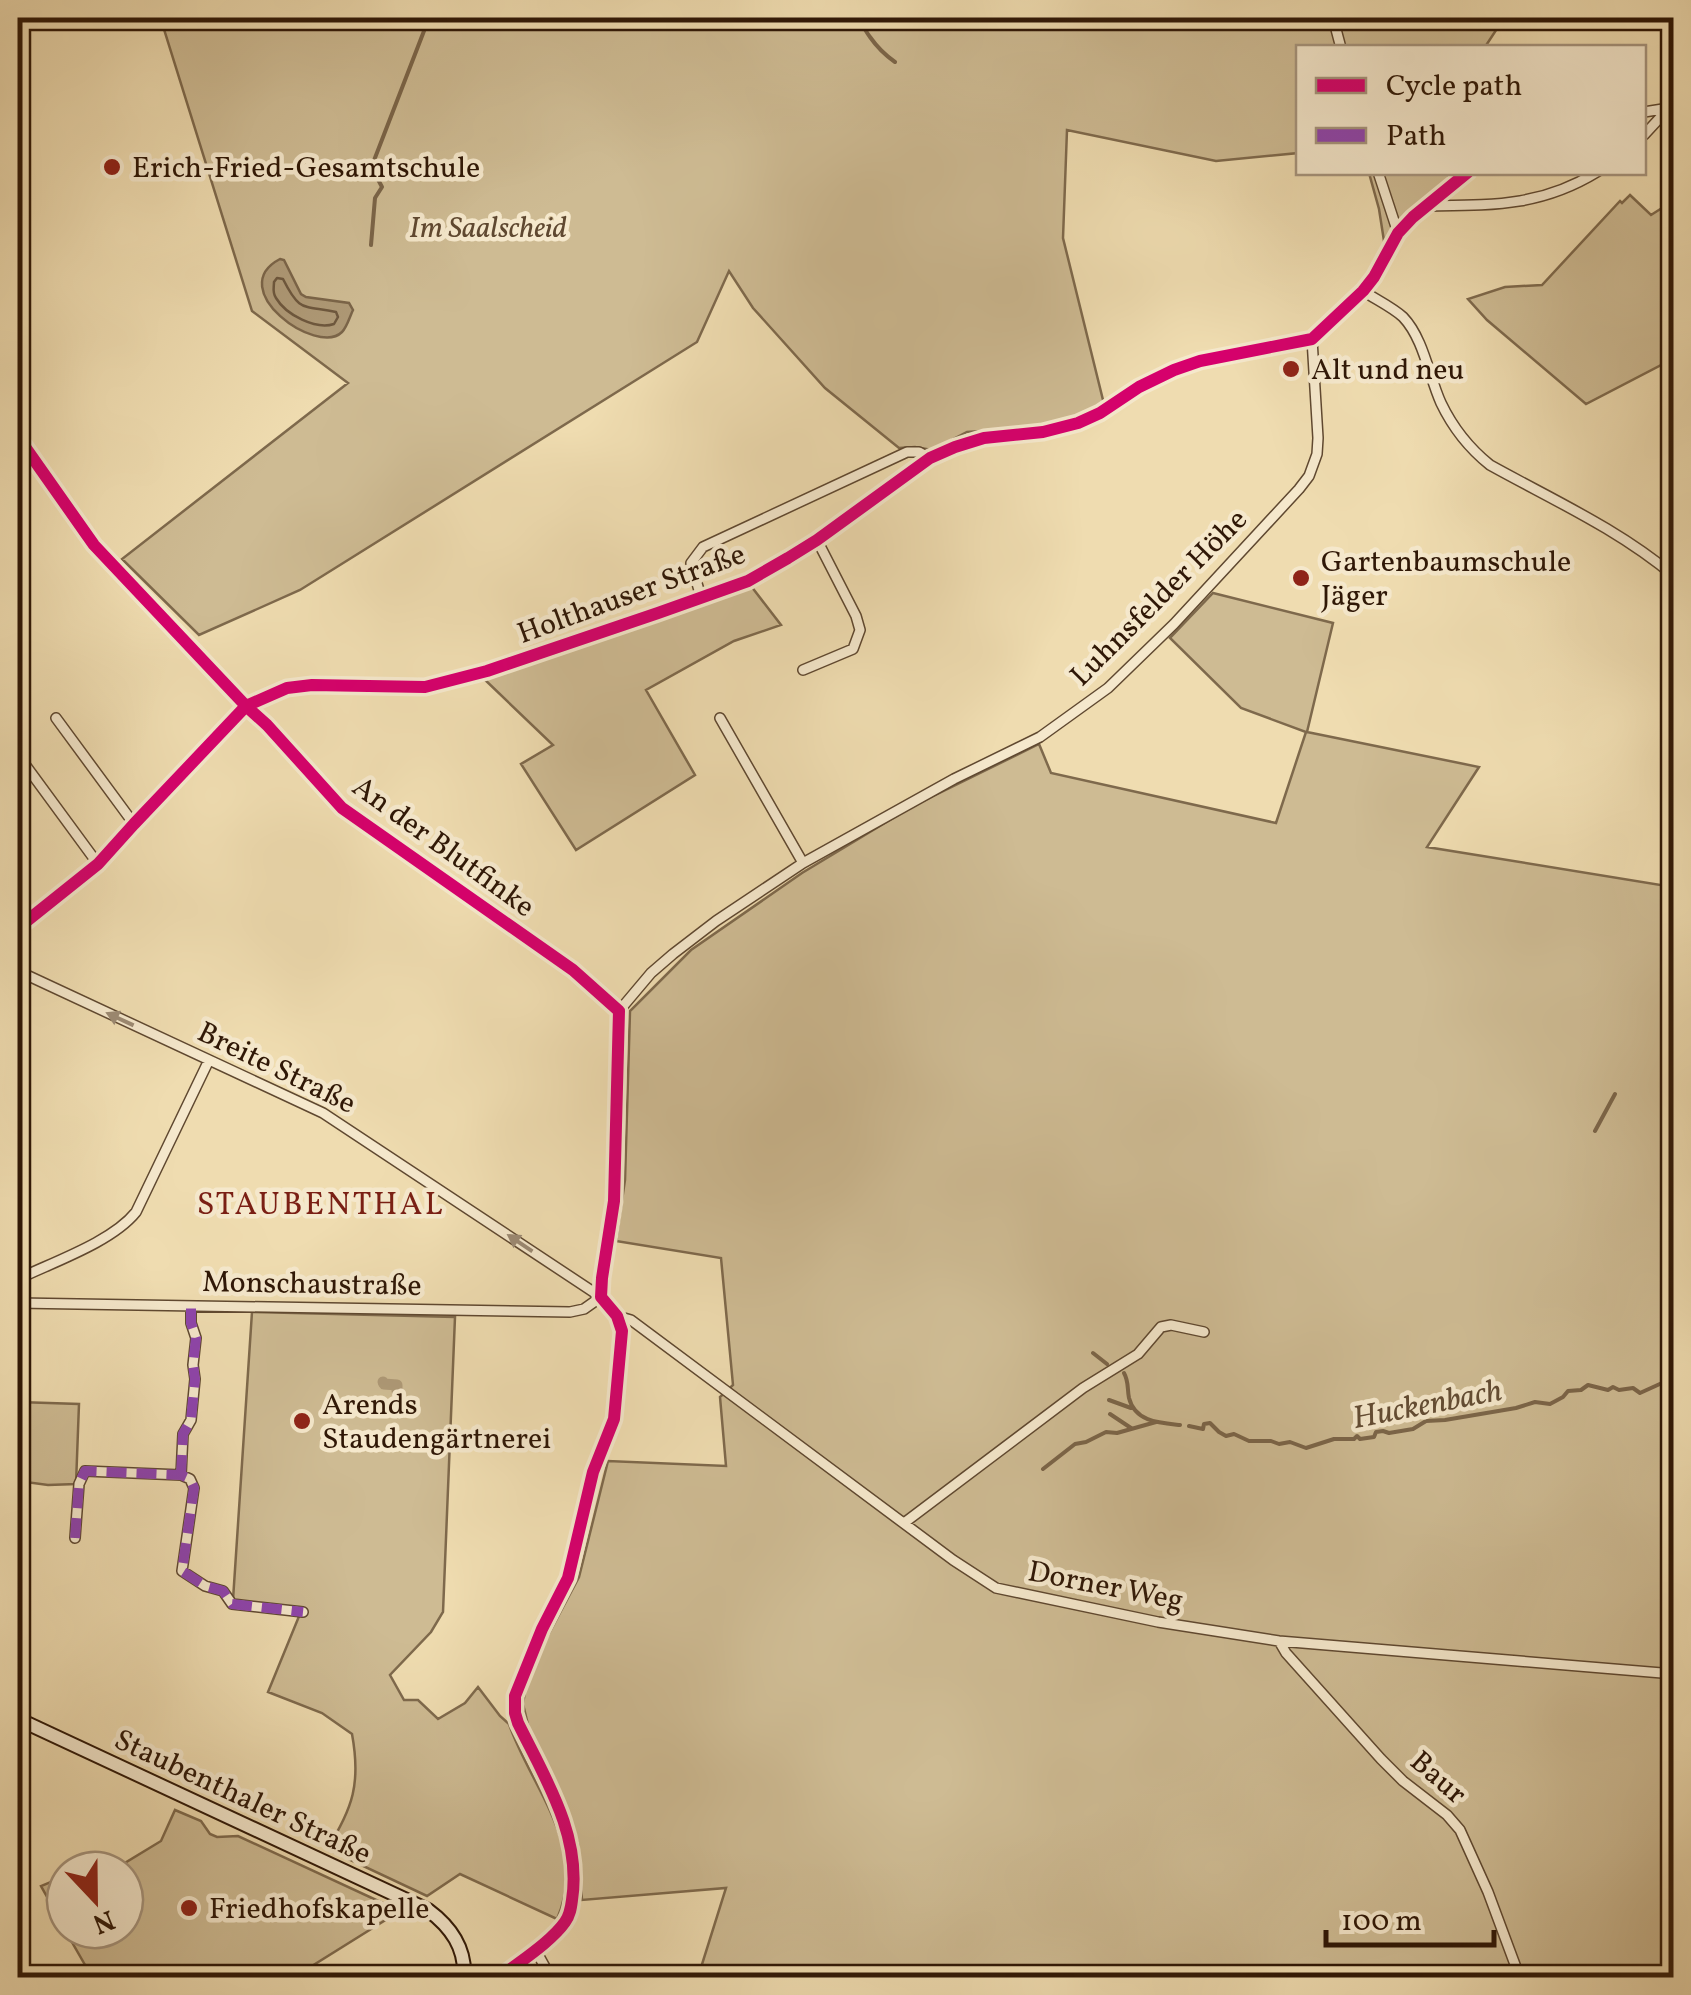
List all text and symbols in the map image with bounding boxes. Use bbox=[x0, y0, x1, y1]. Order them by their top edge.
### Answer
legend bbox=[1296, 45, 1646, 175]
text: Cycle path bbox=[1386, 66, 1522, 108]
text: Path bbox=[1386, 116, 1446, 158]
place label: Erich-Fried-Gesamtschule bbox=[132, 148, 480, 190]
marker: Erich-Fried-Gesamtschule bbox=[101, 156, 123, 178]
park label: Im Saalscheid bbox=[409, 208, 567, 250]
place label: Alt und neu bbox=[1311, 350, 1464, 392]
marker: Alt und neu bbox=[1280, 358, 1302, 380]
street label: Luhnsfelder Höhe bbox=[1061, 500, 1258, 697]
street label: Holthauser Straße bbox=[512, 534, 752, 656]
place label: Gartenbaumschule Jäger bbox=[1321, 542, 1571, 618]
marker: Gartenbaumschule Jäger bbox=[1290, 567, 1312, 589]
street label: An der Blutfinke bbox=[343, 767, 543, 928]
one-way arrow bbox=[105, 1010, 134, 1027]
street label: Breite Straße bbox=[190, 1012, 363, 1125]
district label: STAUBENTHAL bbox=[197, 1184, 445, 1228]
one-way arrow bbox=[507, 1235, 534, 1253]
street label: Monschaustraße bbox=[202, 1262, 422, 1308]
water label: Huckenbach bbox=[1349, 1370, 1506, 1442]
place label: Arends Staudengärtnerei bbox=[322, 1385, 551, 1461]
marker: Arends Staudengärtnerei bbox=[291, 1410, 313, 1432]
street label: Dorner Weg bbox=[1024, 1551, 1187, 1623]
street label: Staubenthaler Straße bbox=[107, 1720, 378, 1876]
street label: Baur bbox=[1400, 1742, 1475, 1815]
north arrow bbox=[45, 1850, 145, 1950]
scale bar bbox=[1326, 1885, 1494, 1947]
place label: Friedhofskapelle bbox=[209, 1889, 429, 1931]
marker: Friedhofskapelle bbox=[178, 1897, 200, 1919]
text: N bbox=[87, 1899, 120, 1943]
text: 100 m bbox=[1341, 1901, 1422, 1943]

